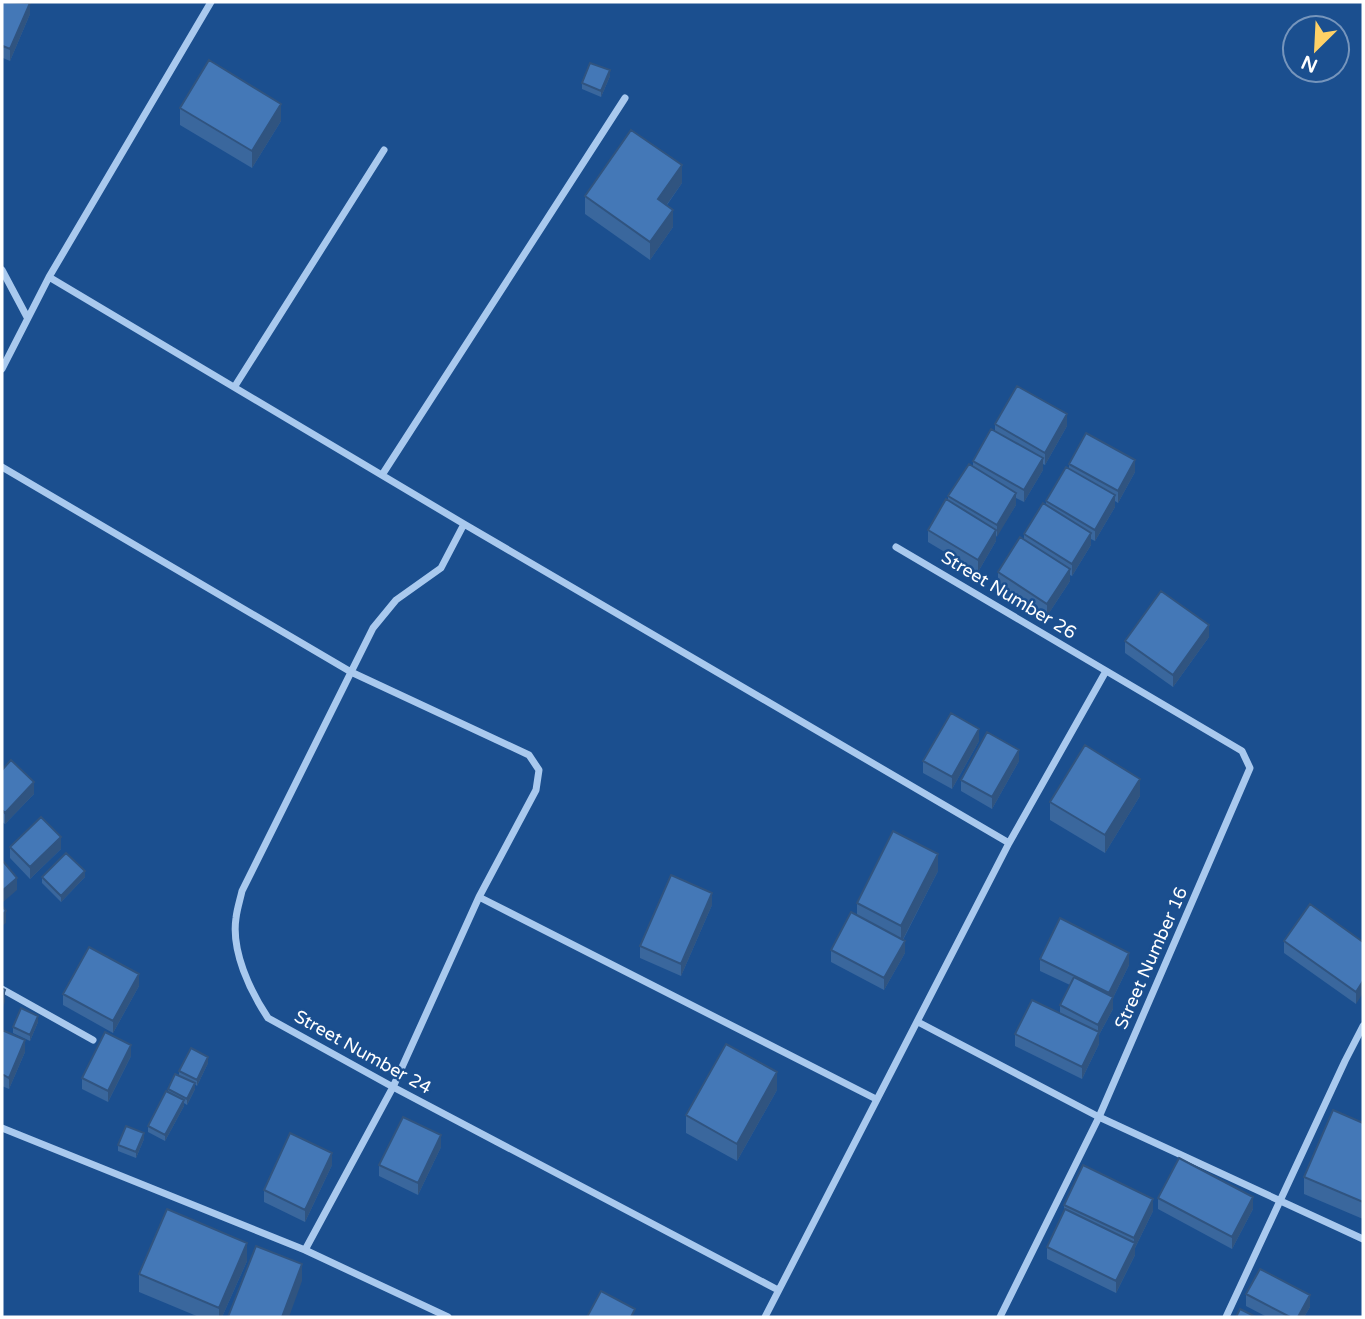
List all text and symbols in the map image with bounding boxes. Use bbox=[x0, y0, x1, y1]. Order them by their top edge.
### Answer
north arrow bbox=[1281, 14, 1351, 84]
text: N bbox=[1298, 50, 1321, 77]
street label: Street Number 26 bbox=[938, 546, 1080, 644]
street label: Street Number 16 bbox=[1110, 883, 1192, 1033]
street label: Street Number 24 bbox=[291, 1005, 435, 1099]

